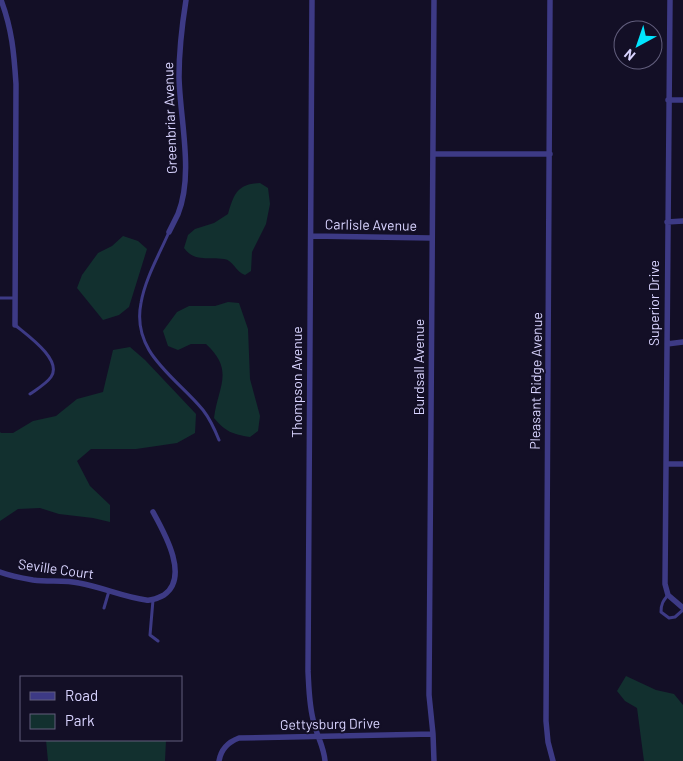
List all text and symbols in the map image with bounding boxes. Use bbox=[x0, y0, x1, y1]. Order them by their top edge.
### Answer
north arrow bbox=[613, 20, 663, 70]
text: N bbox=[620, 46, 638, 65]
street label: Greenbriar Avenue bbox=[159, 62, 180, 174]
street label: Carlisle Avenue bbox=[325, 215, 417, 234]
street label: Superior Drive bbox=[645, 260, 662, 346]
street label: Pleasant Ridge Avenue bbox=[526, 312, 545, 450]
street label: Burdsall Avenue bbox=[410, 319, 427, 415]
street label: Thompson Avenue bbox=[288, 326, 305, 438]
street label: Seville Court bbox=[17, 555, 95, 582]
legend bbox=[20, 676, 182, 741]
text: Road bbox=[65, 686, 98, 704]
text: Park bbox=[65, 711, 95, 729]
street label: Gettysburg Drive bbox=[280, 714, 380, 733]

